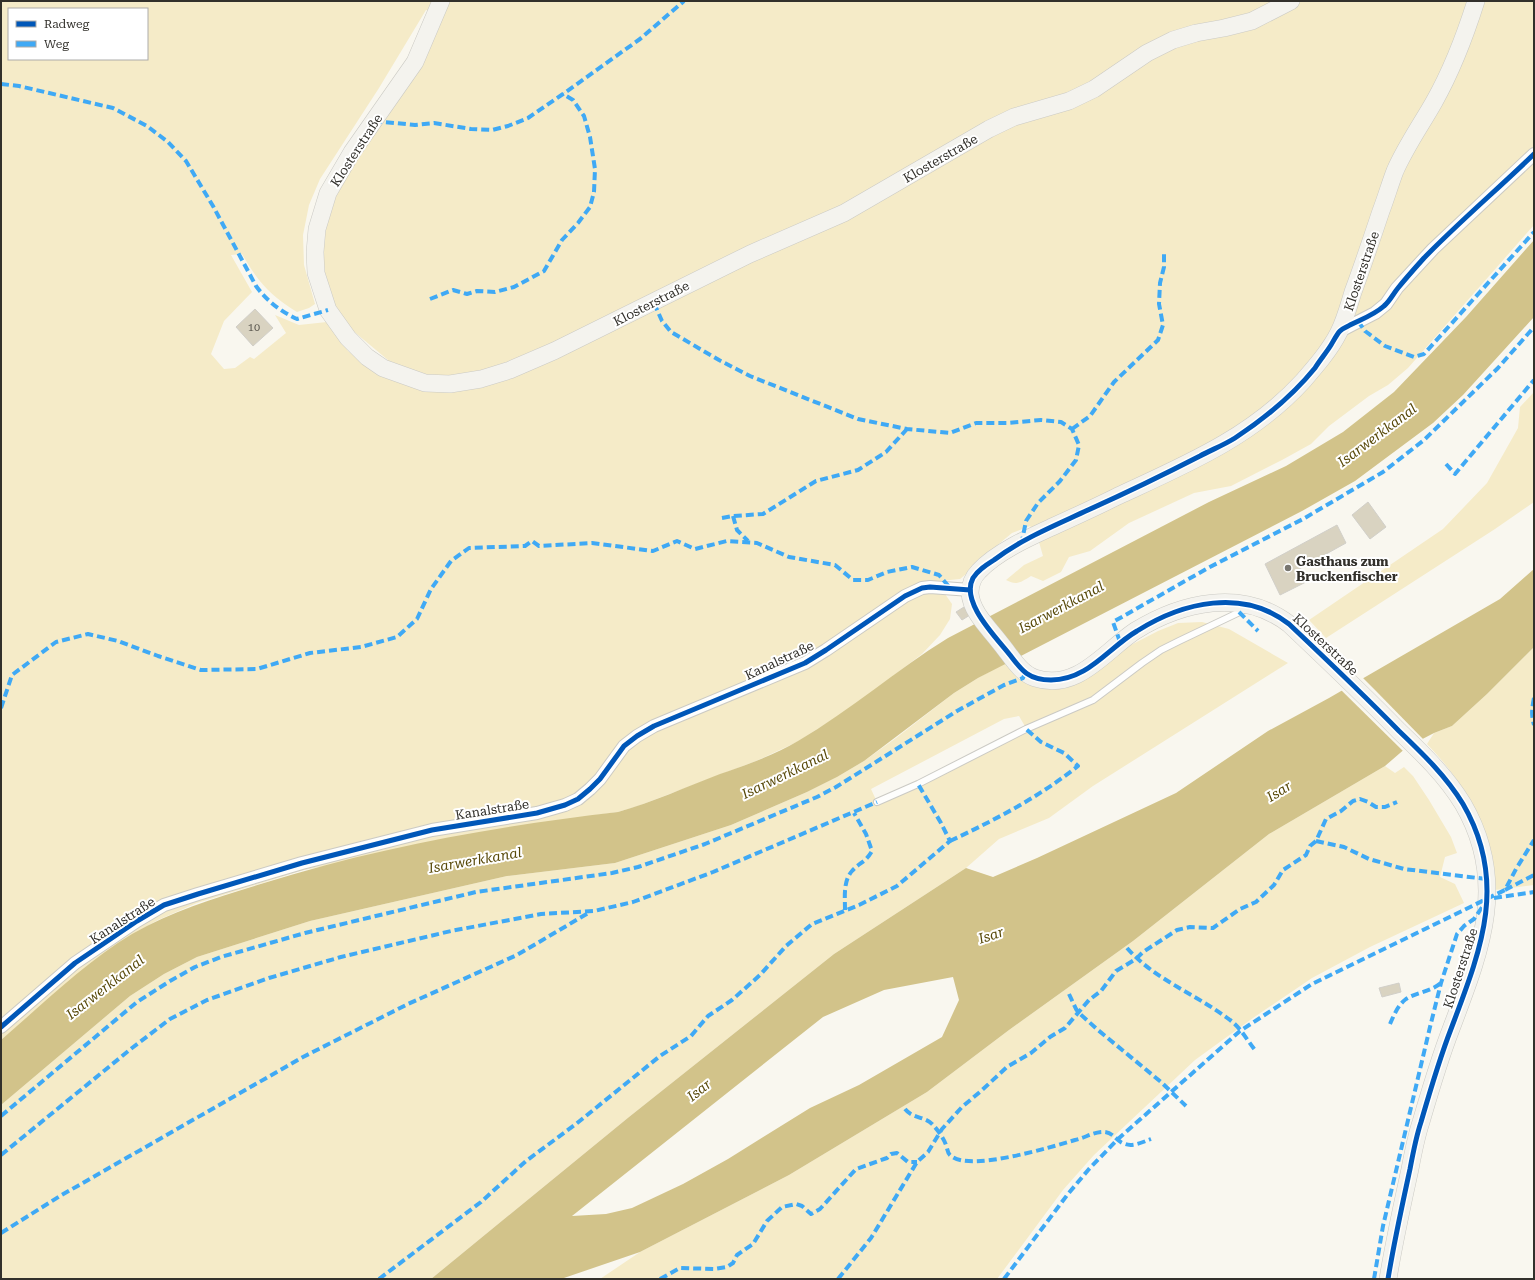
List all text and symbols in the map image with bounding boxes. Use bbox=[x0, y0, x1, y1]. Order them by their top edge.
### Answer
legend bbox=[8, 8, 148, 60]
text: Radweg bbox=[44, 17, 90, 31]
text: Weg bbox=[44, 37, 69, 51]
street label: Klosterstraße bbox=[327, 111, 385, 189]
street label: Klosterstraße bbox=[900, 131, 980, 186]
street label: Klosterstraße bbox=[1341, 229, 1382, 313]
street label: Klosterstraße bbox=[611, 278, 692, 329]
house number: 10 bbox=[248, 321, 260, 334]
water label: Isarwerkkanal bbox=[1334, 400, 1419, 470]
place label: Gasthaus zum Bruckenfischer bbox=[1296, 554, 1398, 584]
marker: Gasthaus zum Bruckenfischer bbox=[1283, 563, 1293, 573]
water label: Isarwerkkanal bbox=[1015, 578, 1106, 637]
street label: Klosterstraße bbox=[1290, 610, 1361, 678]
street label: Kanalstraße bbox=[742, 638, 816, 683]
water label: Isarwerkkanal bbox=[738, 746, 831, 802]
water label: Isar bbox=[1263, 777, 1294, 805]
street label: Kanalstraße bbox=[454, 796, 530, 823]
water label: Isarwerkkanal bbox=[426, 844, 523, 876]
street label: Kanalstraße bbox=[87, 894, 158, 947]
water label: Isar bbox=[975, 923, 1006, 947]
street label: Klosterstraße bbox=[1440, 926, 1480, 1010]
water label: Isarwerkkanal bbox=[62, 952, 147, 1023]
water label: Isar bbox=[683, 1076, 714, 1105]

